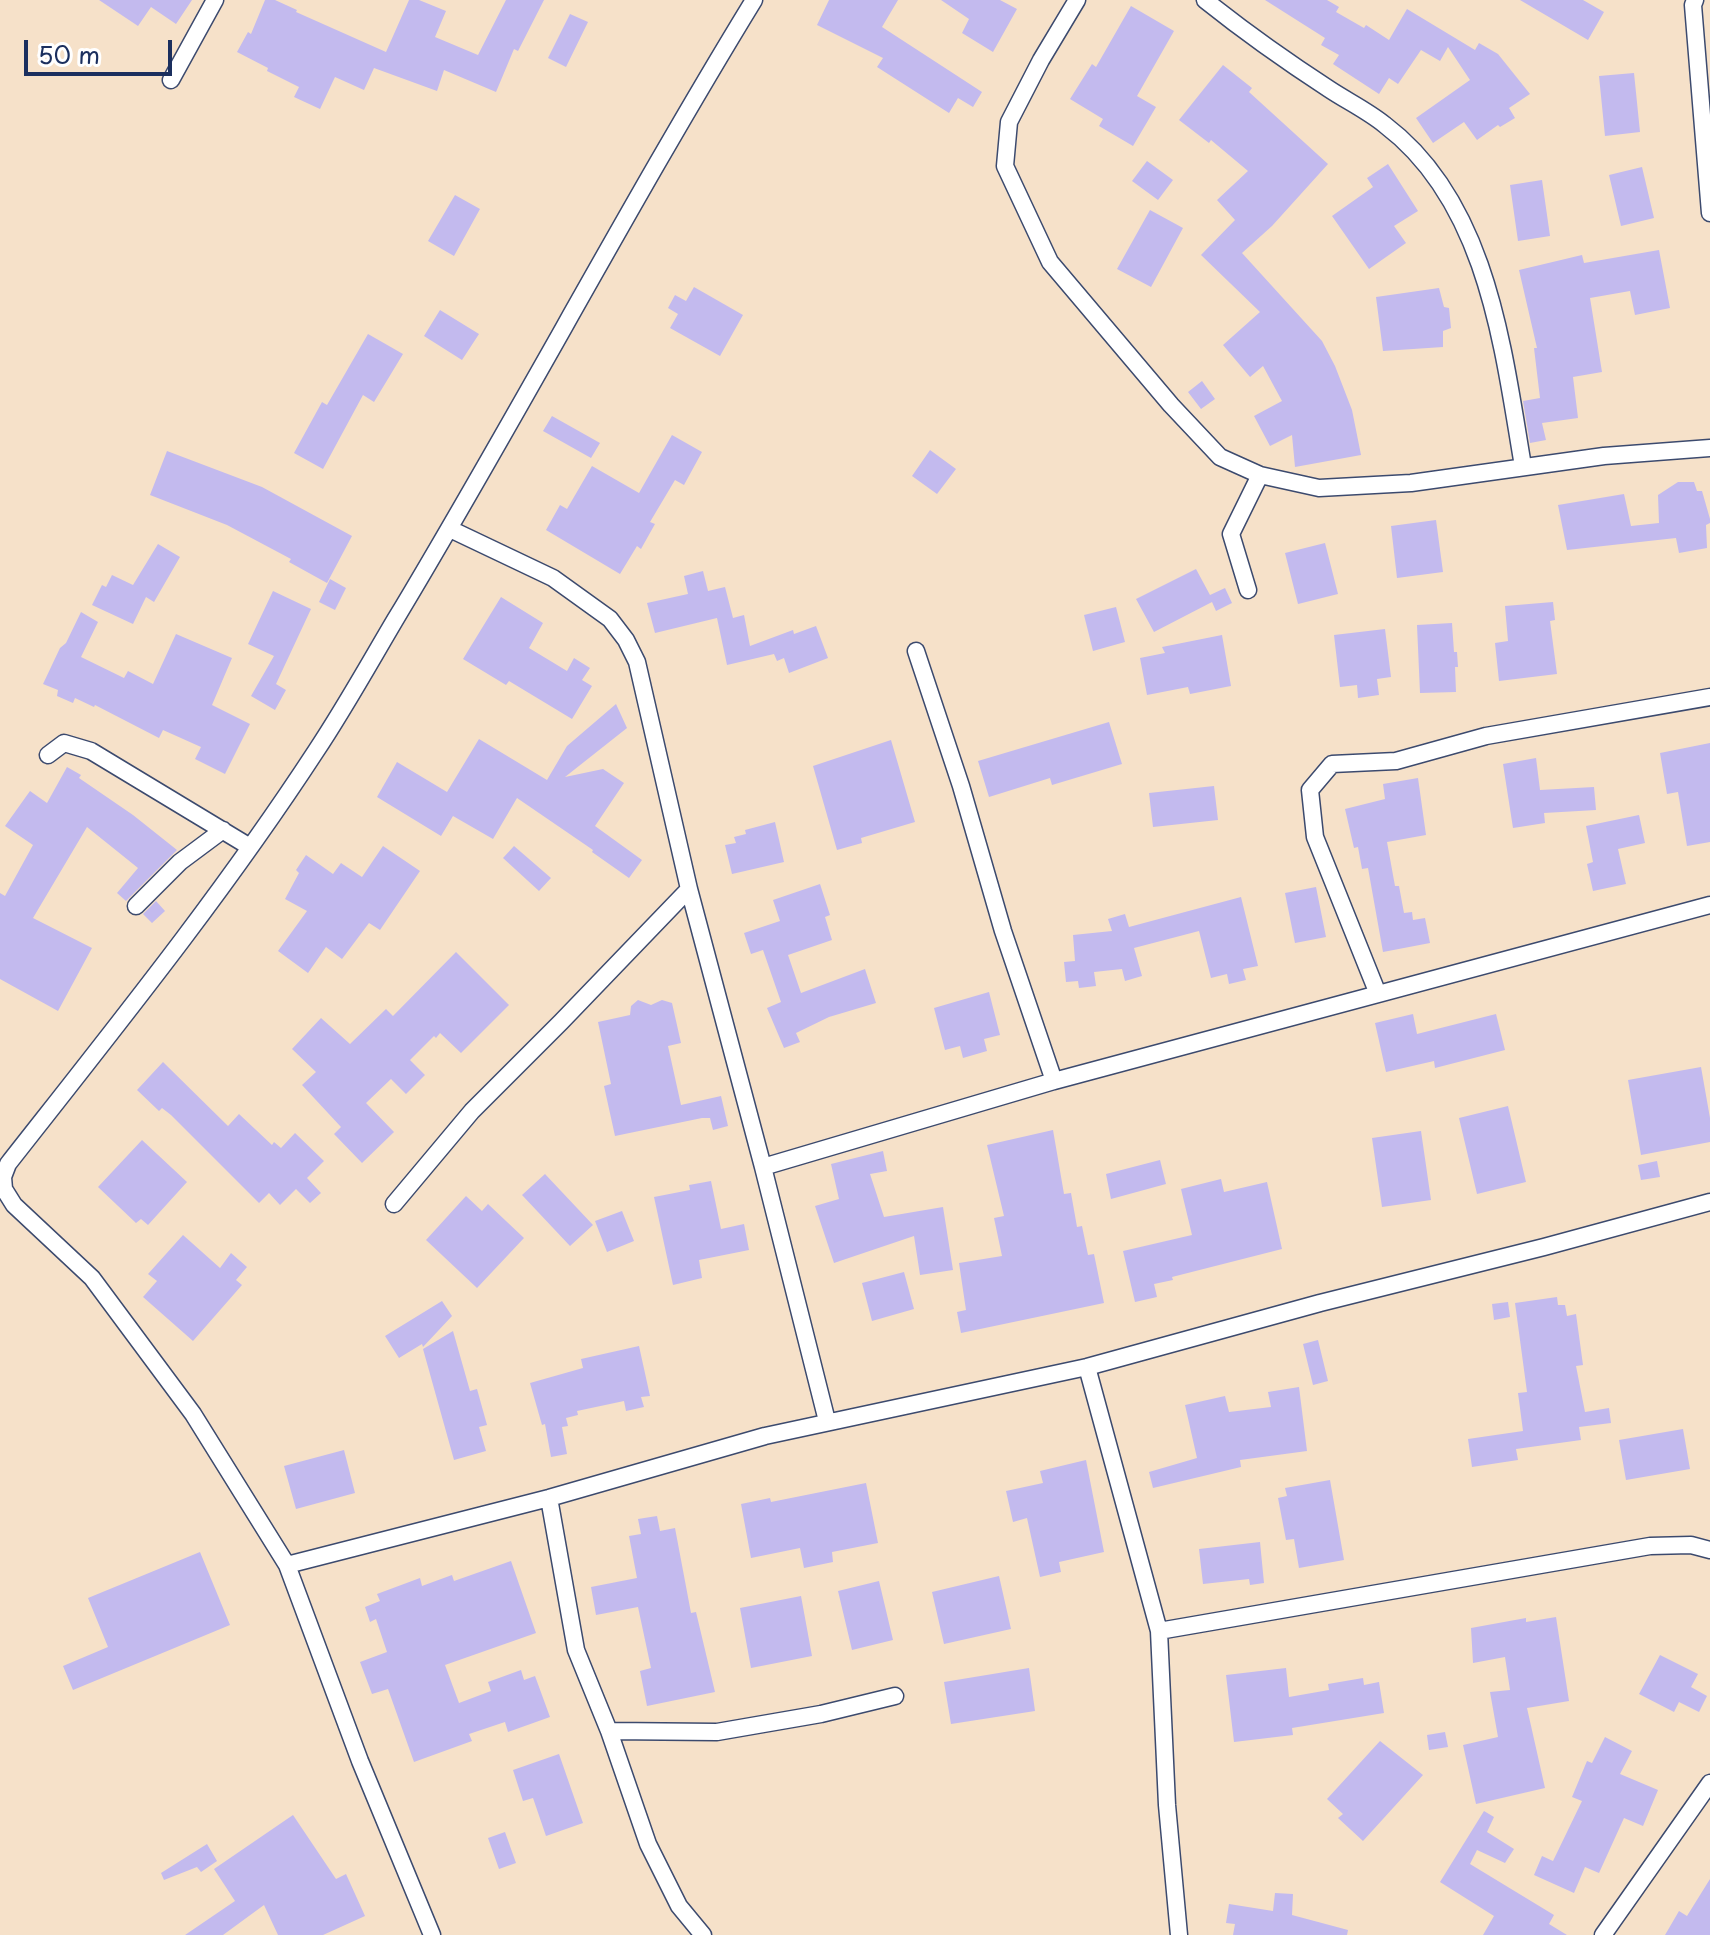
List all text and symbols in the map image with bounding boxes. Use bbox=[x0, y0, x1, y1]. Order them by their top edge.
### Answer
scale bar bbox=[28, 24, 176, 74]
text: 50 m bbox=[38, 36, 100, 72]

